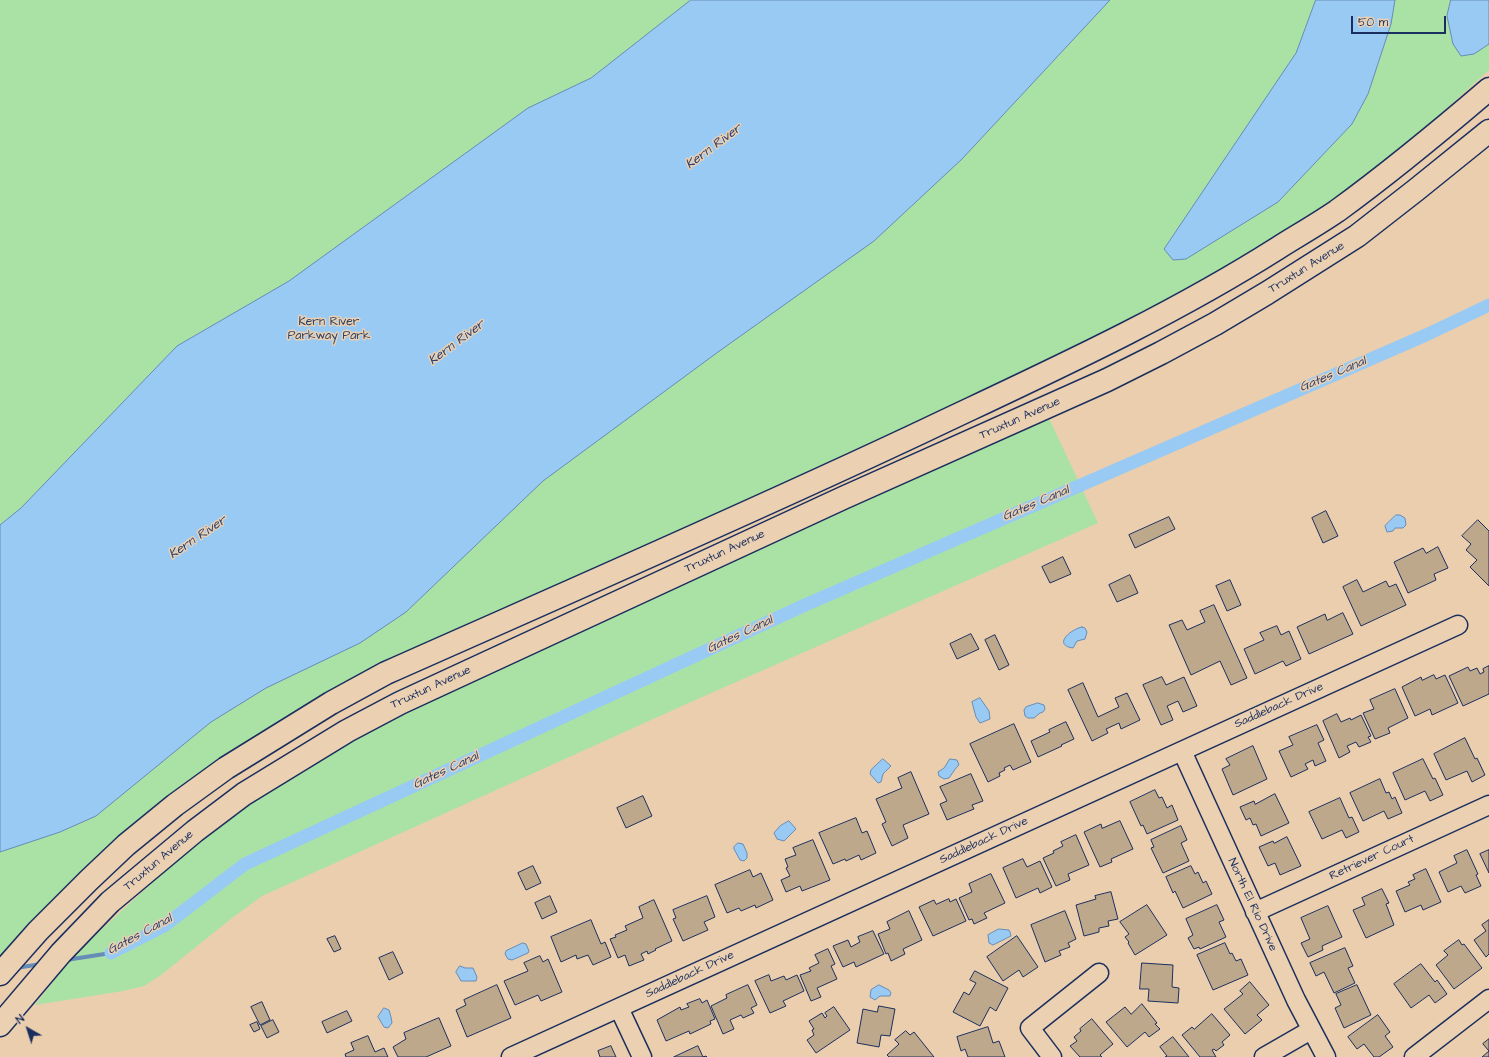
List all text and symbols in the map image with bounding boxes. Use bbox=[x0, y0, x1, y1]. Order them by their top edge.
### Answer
scale bar bbox=[1353, 8, 1448, 34]
text: 50 m bbox=[1358, 14, 1388, 31]
water label: Kern River bbox=[683, 121, 745, 173]
street label: Truxtun Avenue bbox=[1266, 239, 1348, 297]
park label: Kern River Parkway Park bbox=[288, 315, 370, 343]
water label: Kern River bbox=[426, 317, 488, 369]
water label: Gates Canal bbox=[1297, 354, 1369, 396]
street label: Truxtun Avenue bbox=[978, 395, 1062, 443]
water label: Gates Canal bbox=[1000, 483, 1072, 525]
water label: Kern River bbox=[166, 513, 230, 563]
street label: Truxtun Avenue bbox=[683, 527, 767, 577]
water label: Gates Canal bbox=[705, 613, 775, 657]
street label: Truxtun Avenue bbox=[389, 663, 473, 713]
street label: Saddleback Drive bbox=[1232, 680, 1326, 732]
water label: Gates Canal bbox=[411, 749, 481, 793]
street label: Saddleback Drive bbox=[937, 814, 1031, 868]
street label: Truxtun Avenue bbox=[121, 828, 197, 894]
street label: Retriever Court bbox=[1327, 832, 1417, 884]
street label: North El Rio Drive bbox=[1224, 856, 1280, 954]
water label: Gates Canal bbox=[105, 912, 175, 958]
street label: Saddleback Drive bbox=[643, 948, 737, 1002]
north arrow bbox=[8, 1009, 48, 1049]
text: N bbox=[13, 1011, 28, 1027]

